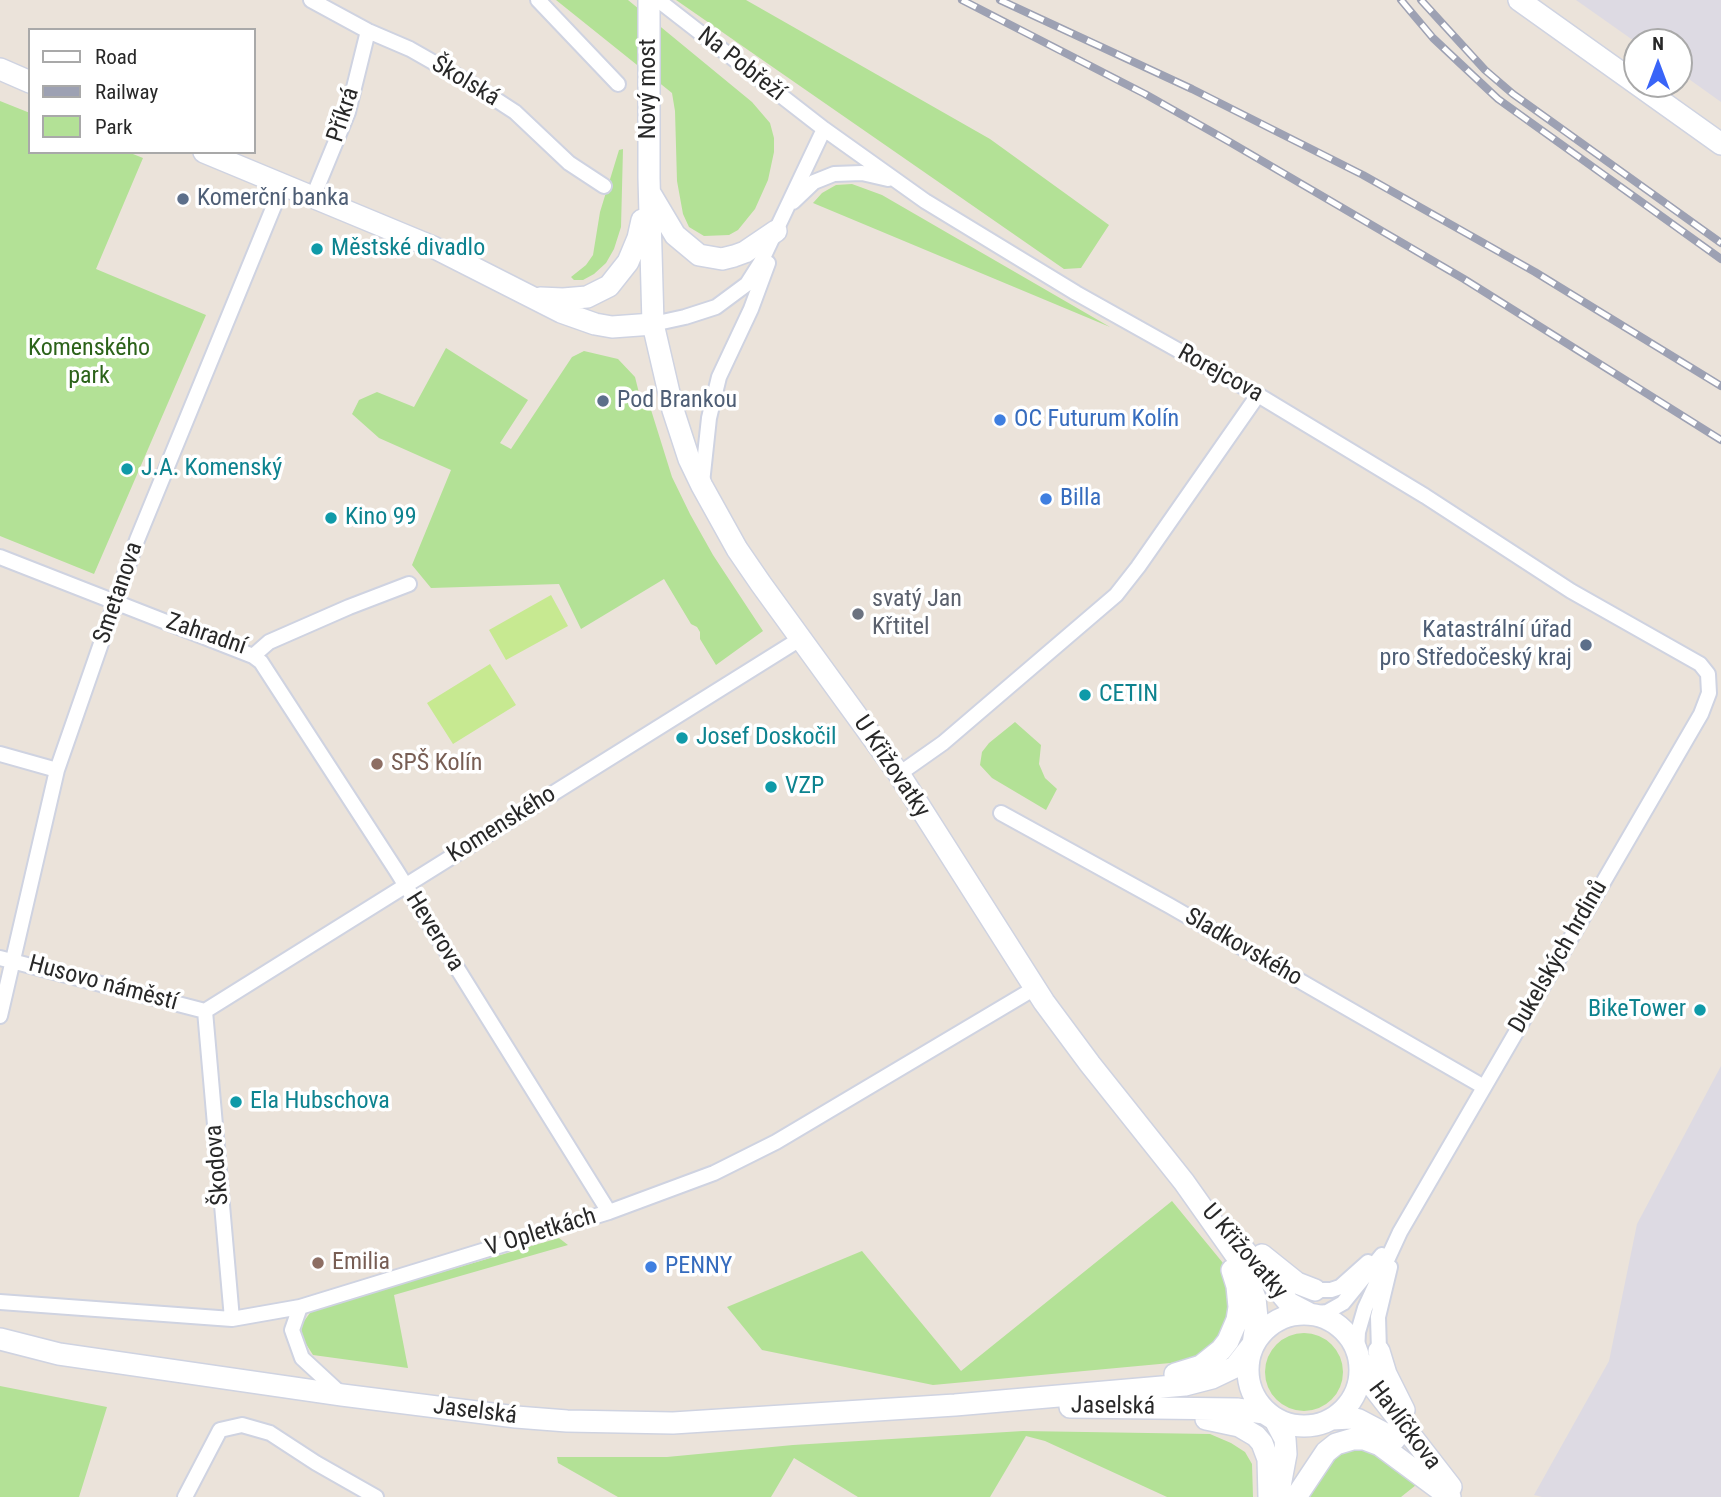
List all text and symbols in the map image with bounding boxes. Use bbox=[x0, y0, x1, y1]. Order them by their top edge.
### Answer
street label: Na Pobřeží bbox=[691, 22, 791, 108]
legend bbox=[28, 28, 256, 154]
north arrow bbox=[1623, 28, 1693, 98]
text: N bbox=[1652, 32, 1664, 55]
street label: Nový most bbox=[635, 39, 663, 139]
text: Road bbox=[95, 45, 137, 69]
street label: Školská bbox=[426, 51, 504, 113]
text: Railway bbox=[95, 80, 158, 104]
street label: Příkrá bbox=[322, 84, 366, 146]
text: Park bbox=[95, 115, 132, 139]
place label: Komerční banka bbox=[197, 185, 349, 213]
marker: Komerční banka bbox=[175, 191, 191, 207]
place label: Městské divadlo bbox=[331, 235, 485, 263]
marker: Městské divadlo bbox=[309, 241, 325, 257]
park label: Komenského park bbox=[28, 335, 150, 391]
street label: Rorejcova bbox=[1172, 339, 1268, 409]
place label: Pod Brankou bbox=[617, 387, 737, 415]
marker: Pod Brankou bbox=[595, 393, 611, 409]
place label: OC Futurum Kolín bbox=[1014, 406, 1179, 434]
marker: OC Futurum Kolín bbox=[992, 412, 1008, 428]
place label: J.A. Komenský bbox=[141, 455, 282, 483]
marker: J.A. Komenský bbox=[119, 461, 135, 477]
place label: Billa bbox=[1060, 485, 1101, 513]
marker: Billa bbox=[1038, 491, 1054, 507]
place label: Kino 99 bbox=[345, 504, 416, 532]
marker: Kino 99 bbox=[323, 510, 339, 526]
street label: Smetanova bbox=[88, 538, 150, 648]
place label: svatý Jan Křtitel bbox=[872, 586, 962, 642]
marker: svatý Jan Křtitel bbox=[850, 606, 866, 622]
street label: Zahradní bbox=[162, 608, 250, 662]
place label: Katastrální úřad pro Středočeský kraj bbox=[1380, 617, 1572, 673]
marker: Katastrální úřad pro Středočeský kraj bbox=[1578, 637, 1594, 653]
place label: CETIN bbox=[1099, 681, 1158, 709]
marker: CETIN bbox=[1077, 687, 1093, 703]
street label: U Křižovatky bbox=[846, 711, 936, 823]
place label: Josef Doskočil bbox=[696, 724, 837, 752]
marker: Josef Doskočil bbox=[674, 730, 690, 746]
place label: SPŠ Kolín bbox=[391, 750, 482, 778]
marker: SPŠ Kolín bbox=[369, 756, 385, 772]
place label: VZP bbox=[785, 773, 824, 801]
marker: VZP bbox=[763, 779, 779, 795]
street label: Komenského bbox=[443, 780, 561, 870]
street label: Dukelských hrdinů bbox=[1504, 875, 1614, 1039]
street label: Heverova bbox=[399, 887, 469, 977]
street label: Sladkovského bbox=[1179, 903, 1307, 993]
street label: Husovo náměstí bbox=[25, 950, 181, 1018]
place label: BikeTower bbox=[1588, 996, 1686, 1024]
marker: BikeTower bbox=[1692, 1002, 1708, 1018]
place label: Ela Hubschova bbox=[250, 1088, 390, 1116]
marker: Ela Hubschova bbox=[228, 1094, 244, 1110]
street label: Škodova bbox=[200, 1124, 236, 1206]
street label: U Křižovatky bbox=[1195, 1199, 1293, 1305]
street label: V Opletkách bbox=[482, 1203, 600, 1263]
place label: Emilia bbox=[332, 1249, 390, 1277]
place label: PENNY bbox=[665, 1253, 732, 1281]
marker: Emilia bbox=[310, 1255, 326, 1271]
marker: PENNY bbox=[643, 1259, 659, 1275]
street label: Havlíčkova bbox=[1362, 1376, 1446, 1476]
street label: Jaselská bbox=[1071, 1392, 1155, 1422]
street label: Jaselská bbox=[432, 1393, 518, 1431]

